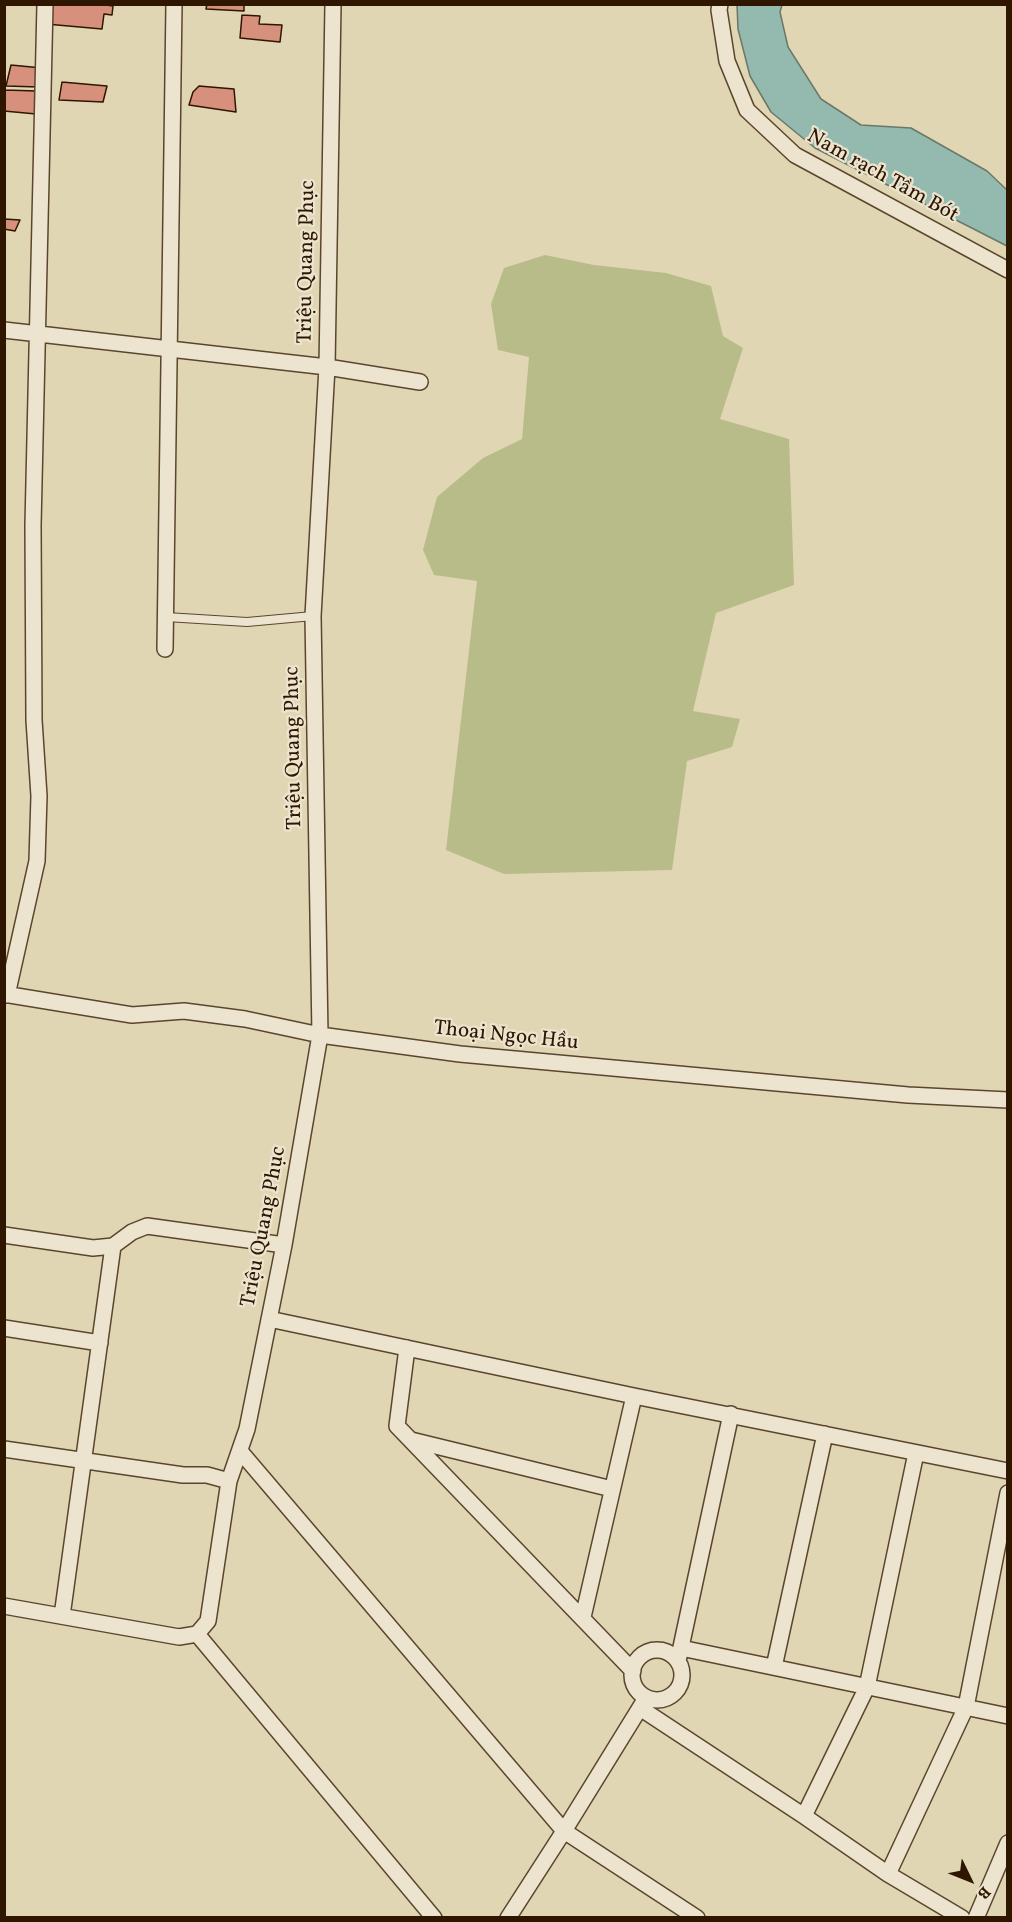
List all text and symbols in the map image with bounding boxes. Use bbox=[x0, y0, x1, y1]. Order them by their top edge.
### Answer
street label: Nam rạch Tầm Bót bbox=[802, 125, 962, 229]
street label: Triệu Quang Phục bbox=[294, 180, 322, 344]
street label: Triệu Quang Phục bbox=[281, 666, 309, 830]
street label: Thoại Ngọc Hầu bbox=[432, 1017, 580, 1057]
street label: Triệu Quang Phục bbox=[237, 1144, 293, 1310]
north arrow bbox=[940, 1850, 1000, 1910]
text: B bbox=[971, 1881, 995, 1904]

